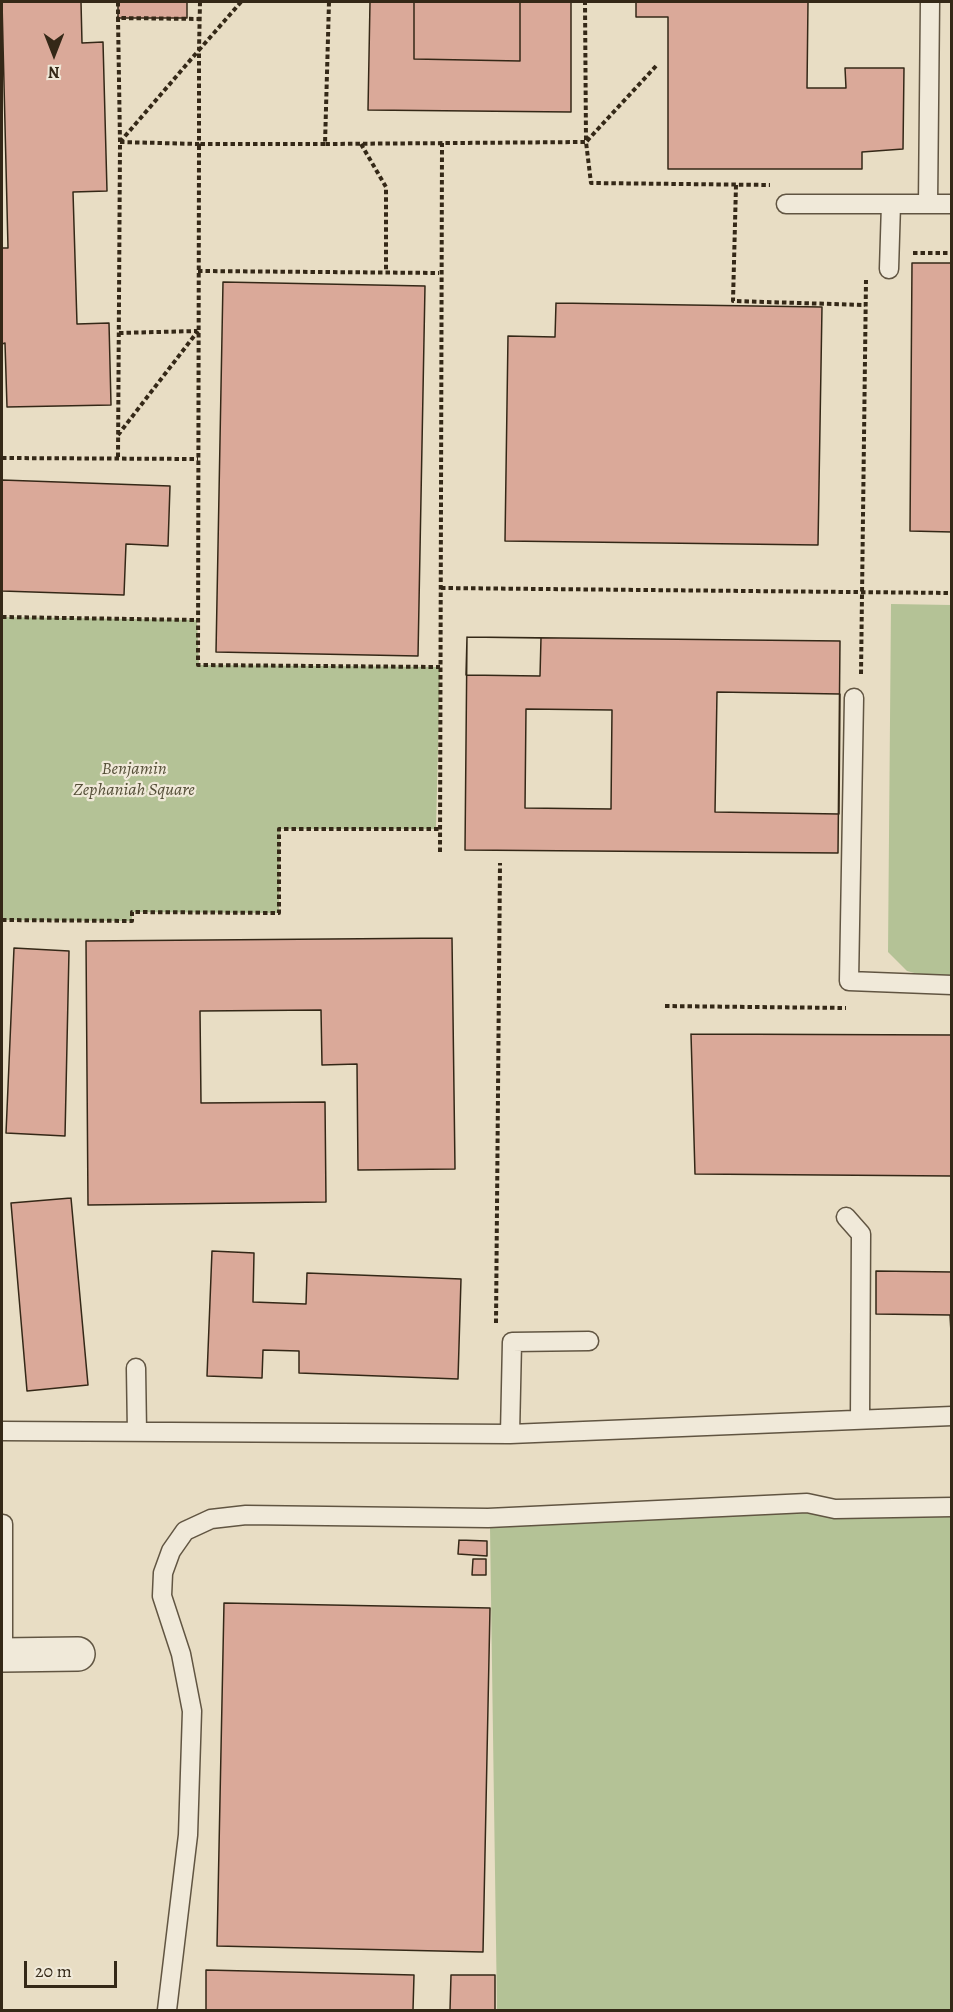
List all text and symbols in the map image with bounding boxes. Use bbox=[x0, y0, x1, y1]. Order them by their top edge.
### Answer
north arrow bbox=[24, 24, 84, 84]
text: N bbox=[48, 61, 60, 83]
park label: Benjamin Zephaniah Square bbox=[73, 759, 195, 802]
scale bar bbox=[27, 1949, 120, 1987]
text: 20 m bbox=[35, 1959, 72, 1983]

